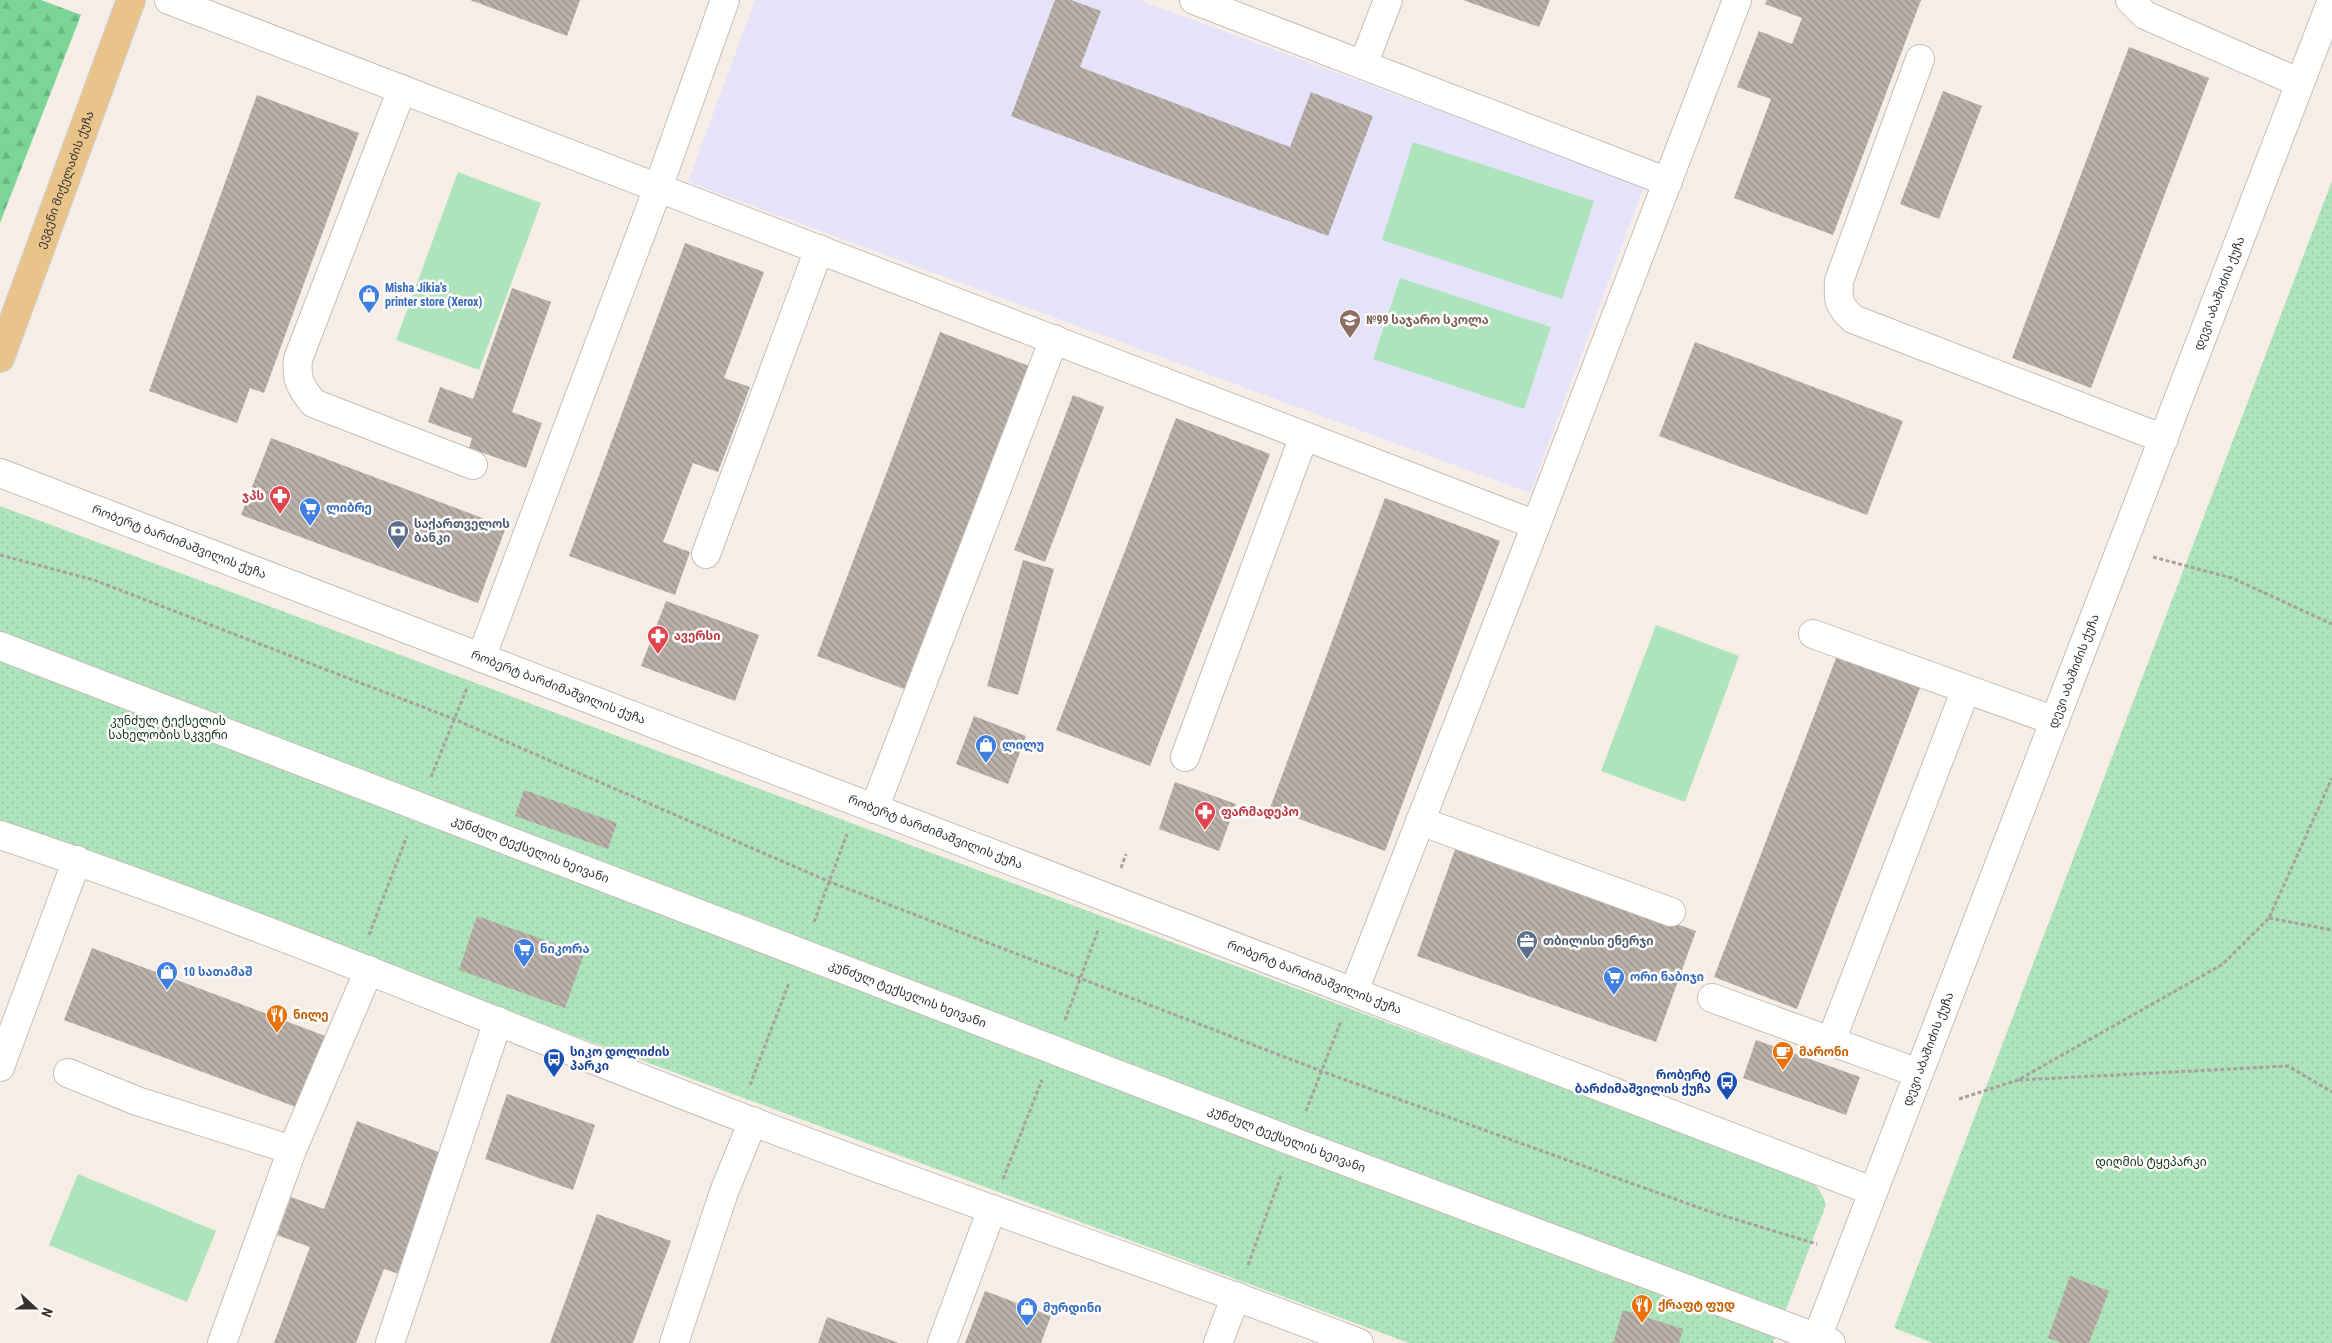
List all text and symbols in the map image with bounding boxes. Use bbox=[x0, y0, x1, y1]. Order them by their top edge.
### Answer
street label: ევგენი მიქელაძის ქუჩა bbox=[34, 109, 97, 250]
street label: დევი აბაშიძის ქუჩა bbox=[2191, 234, 2248, 352]
place label: Misha Jikia's printer store (Xerox) bbox=[385, 281, 483, 309]
shop icon: Misha Jikia's printer store (Xerox) bbox=[357, 283, 381, 314]
school or university icon: №99 საჯარო სკოლა bbox=[1338, 308, 1362, 339]
place label: №99 საჯარო სკოლა bbox=[1366, 313, 1489, 328]
pharmacy icon: ჯპს bbox=[268, 484, 292, 515]
place label: ჯპს bbox=[242, 489, 264, 503]
supermarket icon: ლიბრე bbox=[298, 496, 322, 527]
place label: ლიბრე bbox=[326, 501, 372, 516]
street label: რობერტ ბარძიმაშვილის ქუჩა bbox=[90, 502, 268, 581]
place label: საქართველოს ბანკი bbox=[414, 517, 510, 545]
bank icon: საქართველოს ბანკი bbox=[386, 519, 410, 550]
street label: დევი აბაშიძის ქუჩა bbox=[2045, 612, 2102, 730]
pharmacy icon: ავერსი bbox=[646, 624, 670, 655]
place label: ავერსი bbox=[674, 629, 720, 643]
street label: რობერტ ბარძიმაშვილის ქუჩა bbox=[469, 647, 647, 727]
park label: კუნძულ ტექსელის სახელობის სკვერი bbox=[108, 714, 228, 743]
shop icon: ლილუ bbox=[974, 733, 998, 764]
place label: ლილუ bbox=[1002, 738, 1044, 753]
street label: რობერტ ბარძიმაშვილის ქუჩა bbox=[846, 792, 1025, 872]
pharmacy icon: ფარმადეპო bbox=[1193, 800, 1217, 831]
place label: ფარმადეპო bbox=[1221, 805, 1299, 820]
street label: კუნძულ ტექსელის ხეივანი bbox=[450, 813, 611, 886]
office icon: თბილისი ენერჯი bbox=[1515, 929, 1539, 960]
place label: თბილისი ენერჯი bbox=[1543, 934, 1654, 949]
supermarket icon: ნიკორა bbox=[512, 937, 536, 968]
street label: რობერტ ბარძიმაშვილის ქუჩა bbox=[1226, 937, 1404, 1017]
place label: ნიკორა bbox=[540, 942, 589, 956]
street label: კუნძულ ტექსელის ხეივანი bbox=[827, 957, 988, 1030]
shop icon: 10 სათამაშ bbox=[155, 960, 179, 991]
place label: 10 სათამაშ bbox=[183, 965, 252, 979]
supermarket icon: ორი ნაბიჯი bbox=[1602, 965, 1626, 996]
place label: ორი ნაბიჯი bbox=[1630, 970, 1704, 984]
street label: დევი აბაშიძის ქუჩა bbox=[1900, 990, 1956, 1108]
restaurant icon: ნილე bbox=[265, 1003, 289, 1034]
place label: ნილე bbox=[293, 1008, 329, 1023]
cafe icon: მარონი bbox=[1771, 1040, 1795, 1071]
place label: სიკო დოლიძის პარკი bbox=[570, 1045, 670, 1073]
place label: მარონი bbox=[1799, 1045, 1849, 1059]
bus stop icon: სიკო დოლიძის პარკი bbox=[542, 1047, 566, 1078]
place label: რობერტ ბარძიმაშვილის ქუჩა bbox=[1575, 1068, 1711, 1097]
bus stop icon: რობერტ ბარძიმაშვილის ქუჩა bbox=[1715, 1070, 1739, 1101]
street label: კუნძულ ტექსელის ხეივანი bbox=[1206, 1103, 1368, 1175]
park label: დიღმის ტყეპარკი bbox=[2095, 1155, 2207, 1170]
north arrow bbox=[10, 1283, 60, 1333]
restaurant icon: ქრაფტ ფუდ bbox=[1630, 1293, 1654, 1324]
shop icon: მურდინი bbox=[1015, 1296, 1039, 1327]
place label: ქრაფტ ფუდ bbox=[1658, 1298, 1735, 1313]
place label: მურდინი bbox=[1043, 1301, 1101, 1316]
text: N bbox=[38, 1306, 56, 1320]

